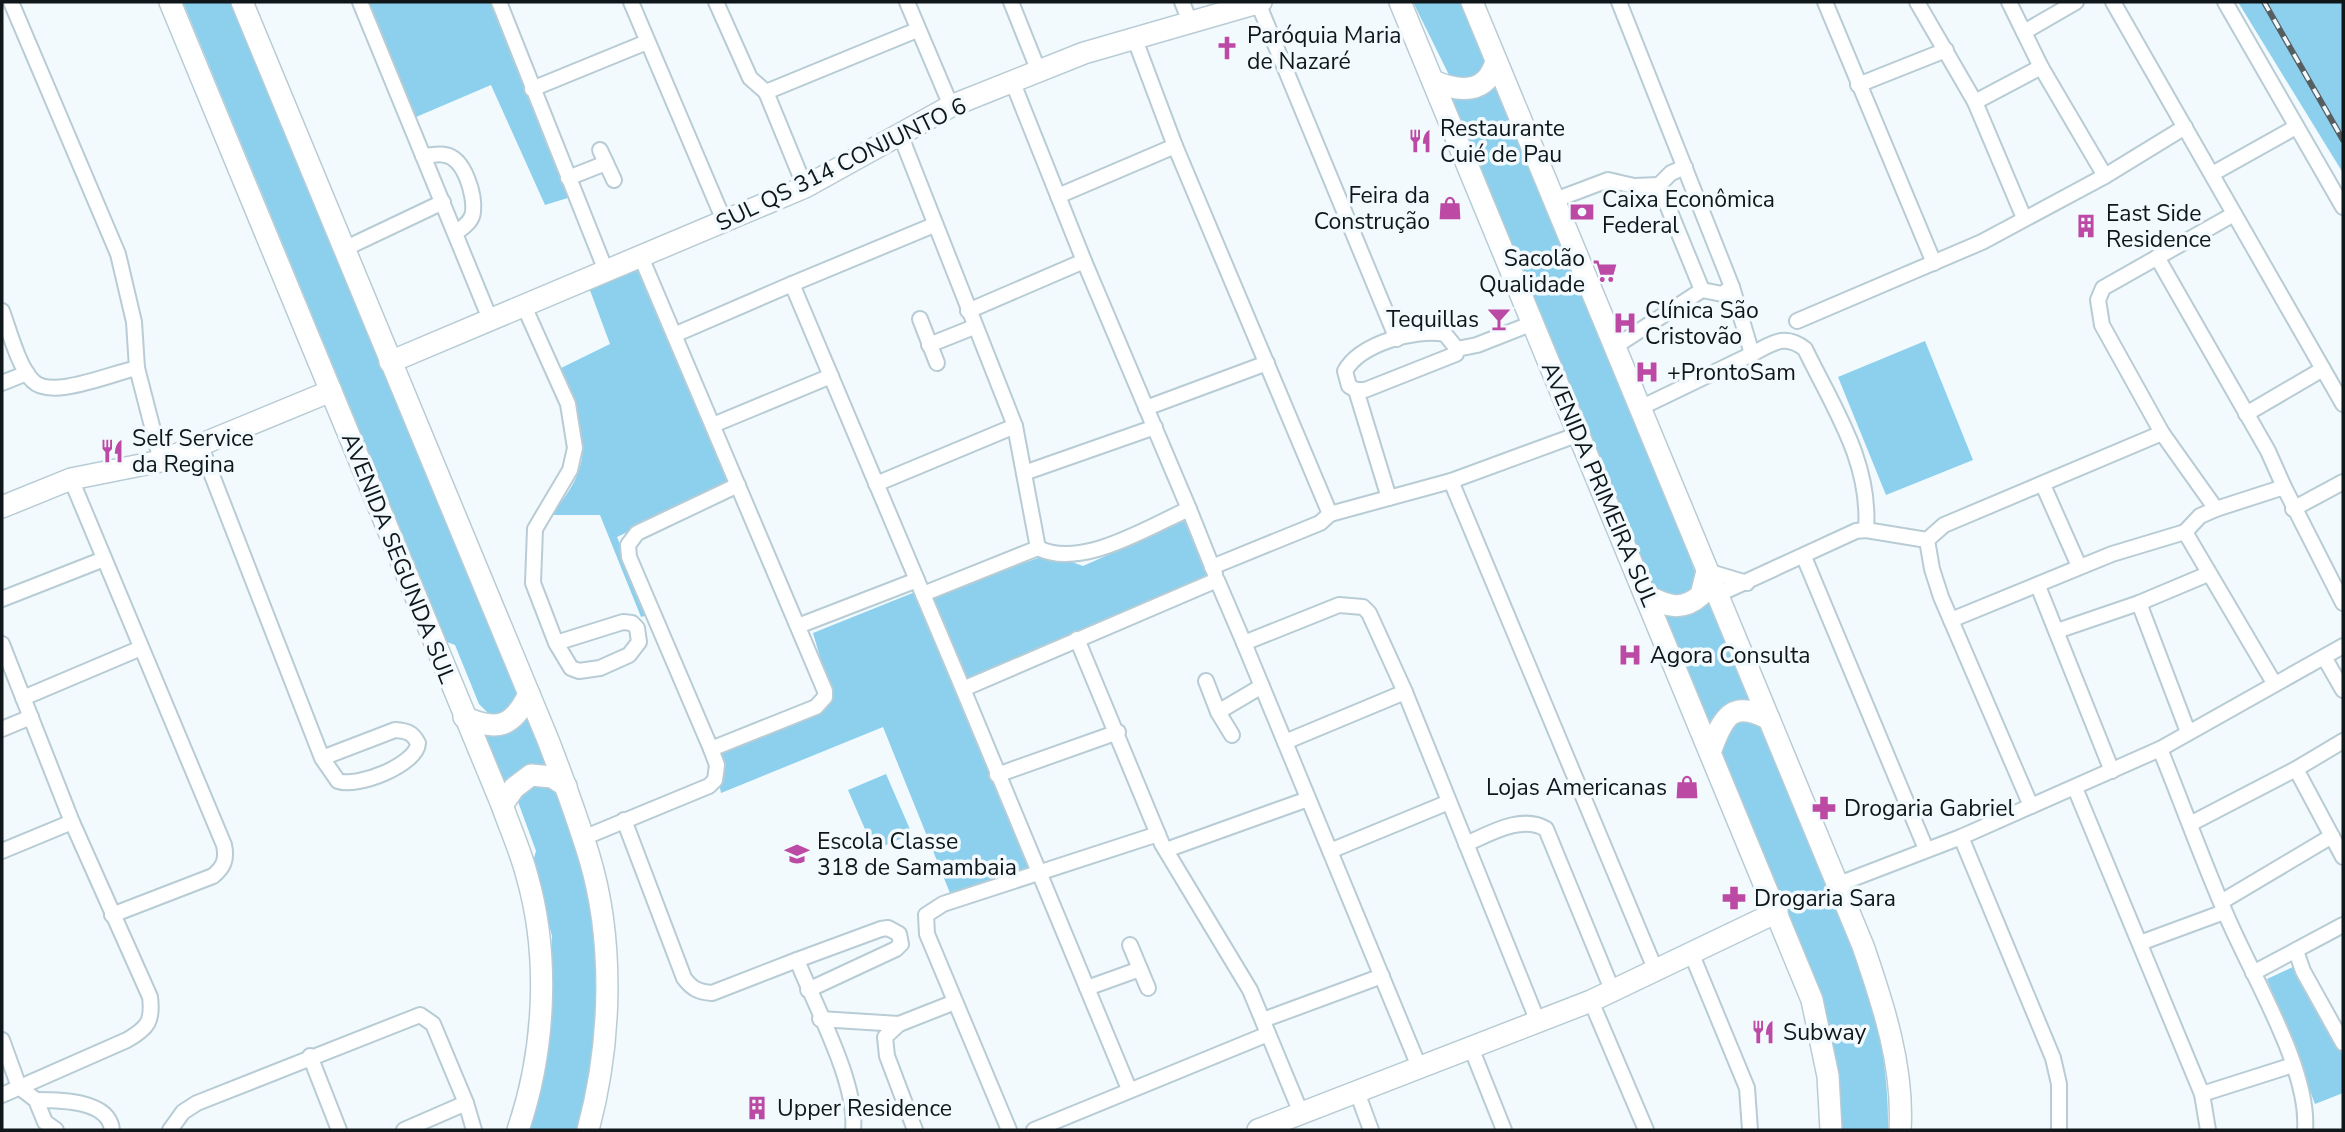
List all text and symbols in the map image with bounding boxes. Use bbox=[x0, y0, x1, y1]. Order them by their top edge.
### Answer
place label: Paróquia Maria de Nazaré bbox=[1247, 20, 1401, 77]
church icon: Paróquia Maria de Nazaré bbox=[1213, 34, 1241, 62]
street label: SUL QS 314 CONJUNTO 6 bbox=[711, 90, 972, 239]
place label: Restaurante Cuié de Pau bbox=[1440, 113, 1565, 170]
restaurant icon: Restaurante Cuié de Pau bbox=[1406, 127, 1434, 155]
place label: Feira da Construção bbox=[1314, 180, 1430, 237]
place label: Caixa Econômica Federal bbox=[1602, 184, 1775, 241]
shop icon: Feira da Construção bbox=[1436, 194, 1464, 222]
bank icon: Caixa Econômica Federal bbox=[1568, 198, 1596, 226]
place label: East Side Residence bbox=[2106, 198, 2211, 255]
building icon: East Side Residence bbox=[2072, 212, 2100, 240]
place label: Sacolão Qualidade bbox=[1479, 243, 1585, 300]
supermarket icon: Sacolão Qualidade bbox=[1591, 257, 1619, 285]
place label: Clínica São Cristovão bbox=[1645, 295, 1759, 352]
place label: Tequillas bbox=[1386, 304, 1479, 335]
bar icon: Tequillas bbox=[1485, 305, 1513, 333]
hospital icon: Clínica São Cristovão bbox=[1611, 309, 1639, 337]
street label: AVENIDA PRIMEIRA SUL bbox=[1534, 357, 1665, 612]
place label: +ProntoSam bbox=[1667, 357, 1796, 388]
hospital icon: +ProntoSam bbox=[1633, 358, 1661, 386]
place label: Self Service da Regina bbox=[132, 423, 254, 480]
street label: AVENIDA SEGUNDA SUL bbox=[334, 428, 463, 689]
restaurant icon: Self Service da Regina bbox=[98, 437, 126, 465]
place label: Agora Consulta bbox=[1650, 640, 1810, 671]
hospital icon: Agora Consulta bbox=[1616, 641, 1644, 669]
place label: Lojas Americanas bbox=[1486, 772, 1667, 803]
shop icon: Lojas Americanas bbox=[1673, 773, 1701, 801]
place label: Drogaria Gabriel bbox=[1844, 793, 2014, 824]
pharmacy icon: Drogaria Gabriel bbox=[1810, 794, 1838, 822]
place label: Escola Classe 318 de Samambaia bbox=[817, 826, 1017, 883]
school or university icon: Escola Classe 318 de Samambaia bbox=[783, 840, 811, 868]
place label: Drogaria Sara bbox=[1754, 883, 1896, 914]
pharmacy icon: Drogaria Sara bbox=[1720, 884, 1748, 912]
place label: Subway bbox=[1783, 1017, 1866, 1048]
restaurant icon: Subway bbox=[1749, 1018, 1777, 1046]
place label: Upper Residence bbox=[777, 1093, 952, 1124]
building icon: Upper Residence bbox=[743, 1094, 771, 1122]

